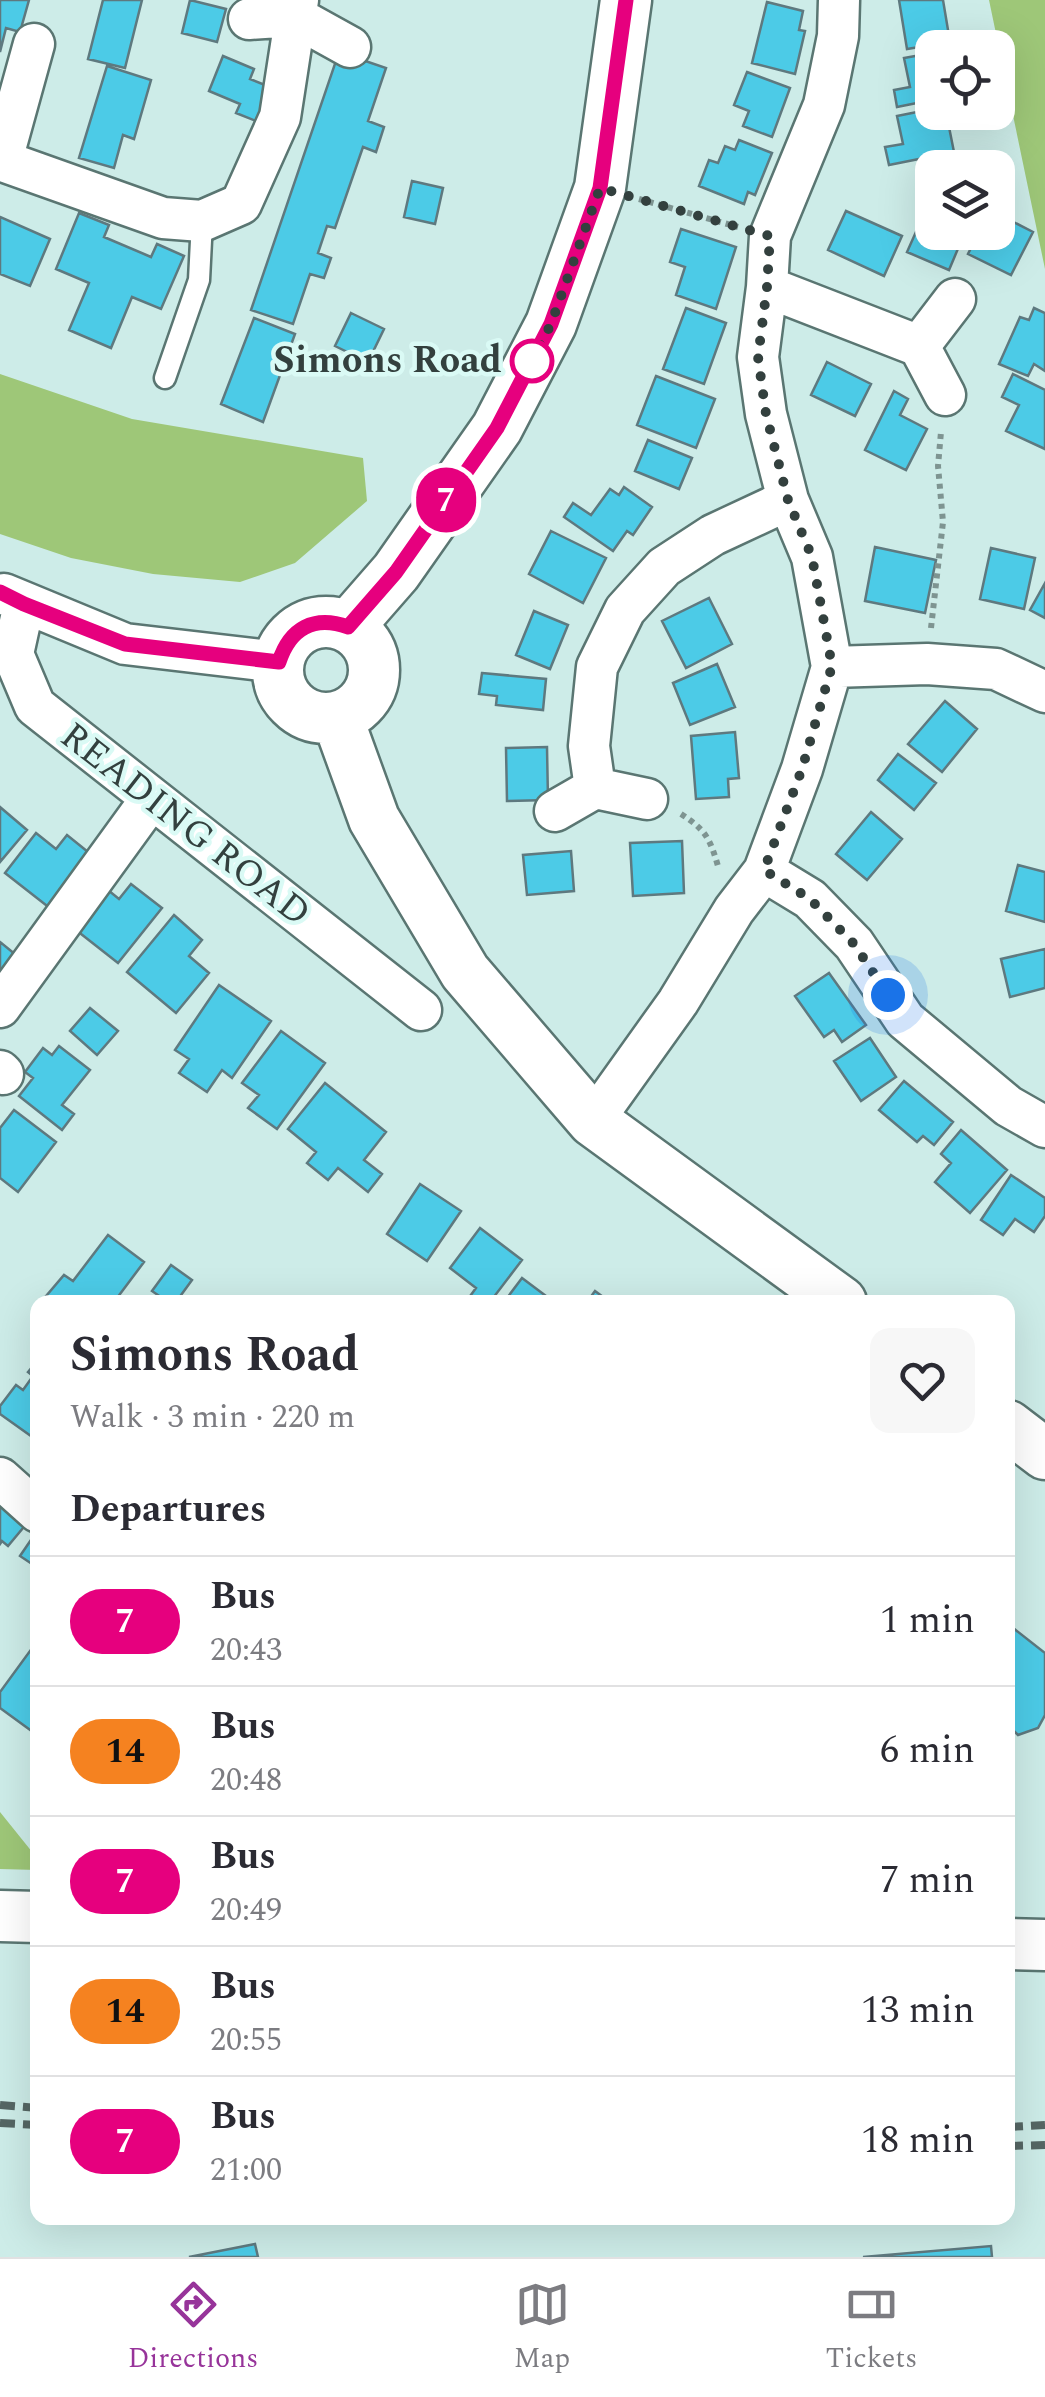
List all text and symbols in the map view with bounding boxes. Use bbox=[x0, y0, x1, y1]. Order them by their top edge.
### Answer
map controls bbox=[915, 30, 1015, 250]
button: locate bbox=[915, 30, 1015, 130]
button: layers bbox=[915, 150, 1015, 250]
place label: Simons Road bbox=[273, 332, 502, 390]
marker: Simons Road bbox=[511, 340, 553, 382]
line badge: 7 bbox=[414, 468, 478, 532]
text: 7 bbox=[436, 474, 456, 527]
street label: READING ROAD bbox=[47, 708, 323, 942]
your location bbox=[863, 970, 913, 1020]
text: Simons Road bbox=[70, 1319, 359, 1392]
button: heart bbox=[870, 1328, 975, 1433]
text: Walk · 3 min · 220 m bbox=[70, 1393, 355, 1442]
text: Departures bbox=[70, 1481, 266, 1539]
text: Bus bbox=[210, 1568, 276, 1626]
text: 1 min bbox=[880, 1592, 975, 1650]
text: 7 bbox=[115, 1595, 135, 1648]
text: 20:43 bbox=[210, 1626, 282, 1675]
text: Bus bbox=[210, 1698, 276, 1756]
text: 6 min bbox=[880, 1722, 975, 1780]
text: 14 bbox=[105, 1725, 145, 1778]
text: 20:48 bbox=[210, 1756, 282, 1805]
text: Bus bbox=[210, 1828, 276, 1886]
text: 7 min bbox=[880, 1852, 975, 1910]
text: 7 bbox=[115, 1855, 135, 1908]
text: 20:49 bbox=[210, 1886, 282, 1935]
text: Bus bbox=[210, 1958, 276, 2016]
text: 13 min bbox=[861, 1982, 975, 2040]
text: 14 bbox=[105, 1985, 145, 2038]
text: 20:55 bbox=[210, 2016, 282, 2065]
text: Bus bbox=[210, 2088, 276, 2146]
text: 18 min bbox=[861, 2112, 975, 2170]
text: 7 bbox=[115, 2115, 135, 2168]
text: 21:00 bbox=[210, 2146, 282, 2195]
tab: Directions bbox=[128, 2277, 258, 2380]
tab: Map bbox=[514, 2277, 570, 2380]
tab: Tickets bbox=[826, 2277, 917, 2380]

